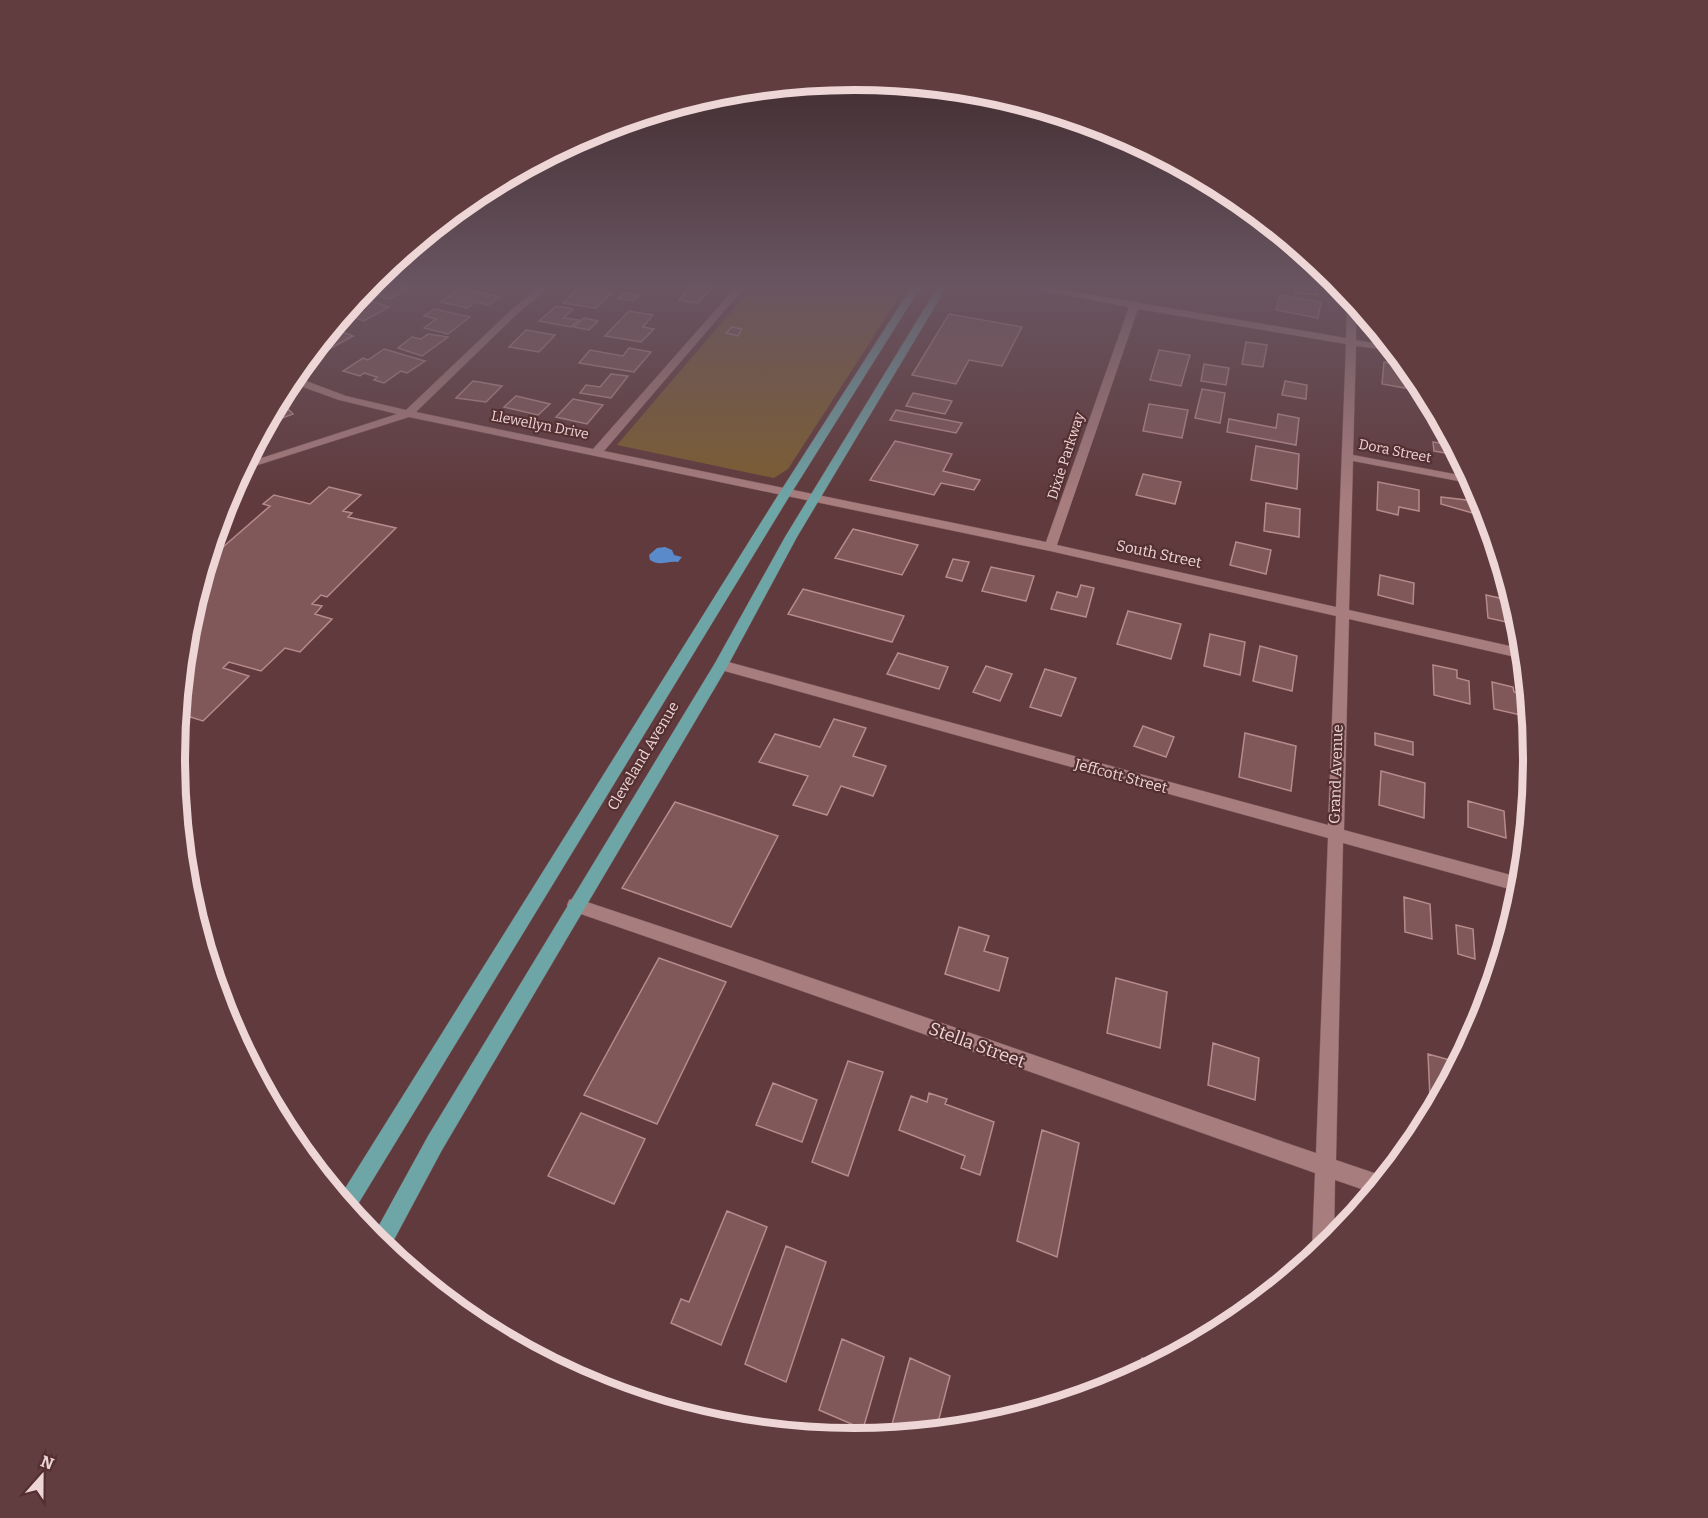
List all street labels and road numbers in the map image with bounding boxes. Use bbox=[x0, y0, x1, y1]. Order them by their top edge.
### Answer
street label: Llewellyn Drive bbox=[490, 407, 590, 443]
street label: Dixie Parkway bbox=[1044, 410, 1088, 502]
street label: Dora Street bbox=[1357, 436, 1433, 466]
street label: South Street bbox=[1115, 536, 1204, 572]
street label: Cleveland Avenue bbox=[603, 698, 683, 814]
street label: Grand Avenue bbox=[1325, 724, 1347, 824]
street label: Jeffcott Street bbox=[1072, 755, 1170, 797]
street label: Stella Street bbox=[926, 1017, 1029, 1073]

